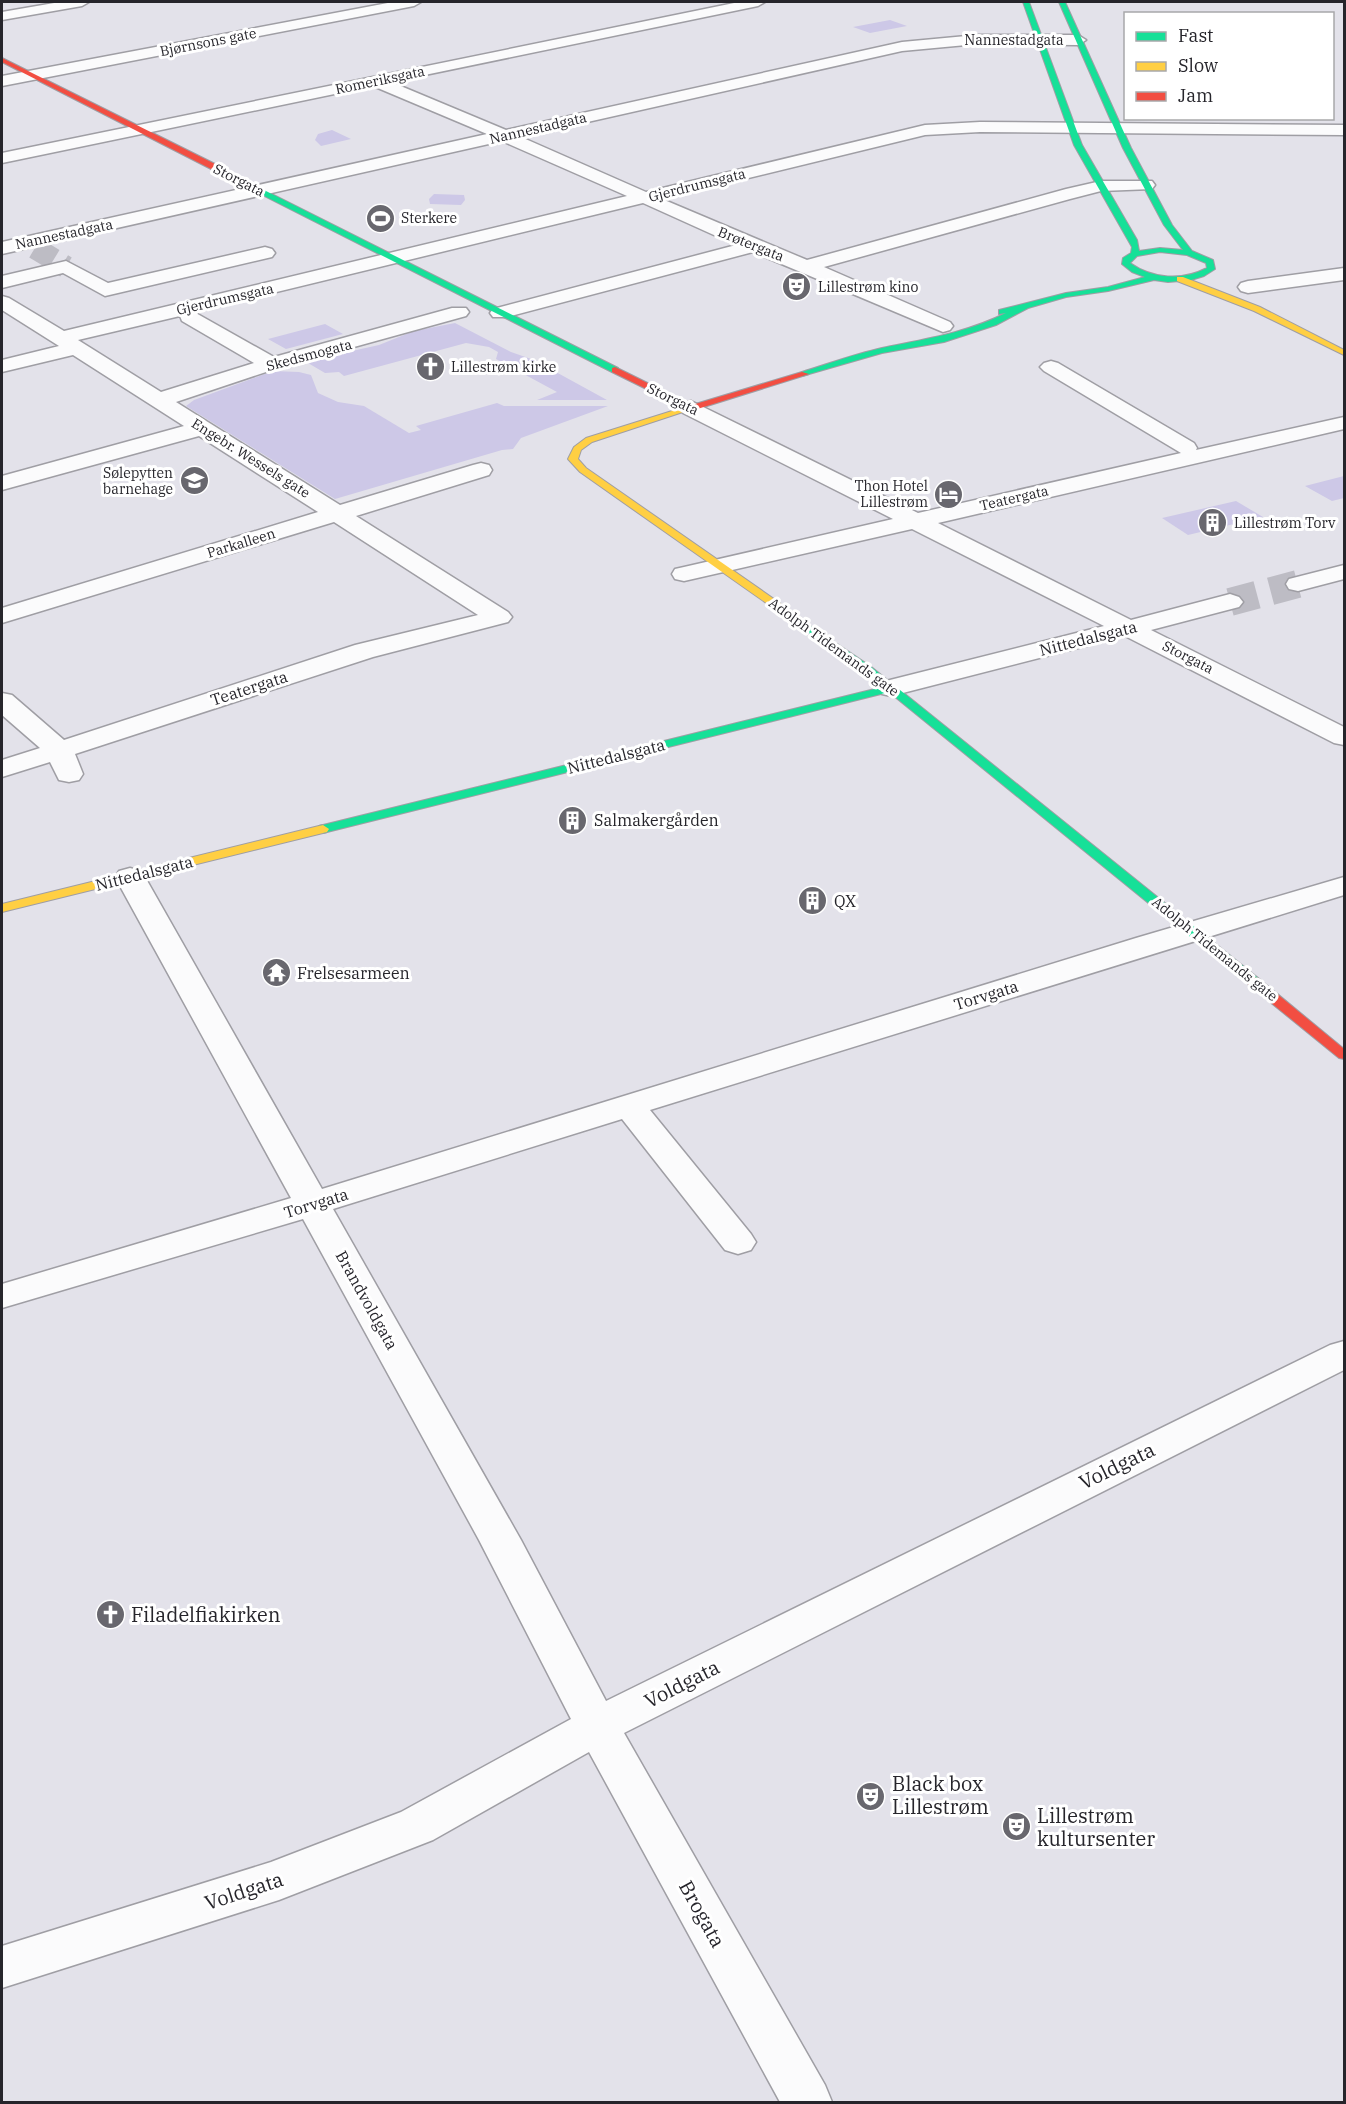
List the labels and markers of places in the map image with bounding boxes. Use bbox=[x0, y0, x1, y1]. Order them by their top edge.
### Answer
sports icon: Sterkere bbox=[364, 202, 396, 234]
place label: Sterkere bbox=[401, 209, 457, 227]
theatre icon: Lillestrøm kino bbox=[781, 271, 813, 303]
place label: Lillestrøm kino bbox=[818, 278, 919, 296]
church icon: Lillestrøm kirke bbox=[414, 351, 446, 383]
place label: Lillestrøm kirke bbox=[451, 358, 556, 376]
place label: Sølepytten barnehage bbox=[103, 464, 173, 498]
school or university icon: Sølepytten barnehage bbox=[178, 465, 210, 497]
place label: Thon Hotel Lillestrøm bbox=[854, 477, 928, 511]
hotel icon: Thon Hotel Lillestrøm bbox=[933, 478, 965, 510]
building icon: Lillestrøm Torv bbox=[1197, 507, 1229, 539]
place label: Lillestrøm Torv bbox=[1234, 514, 1336, 532]
building icon: Salmakergården bbox=[557, 804, 589, 836]
place label: Salmakergården bbox=[594, 810, 719, 830]
building icon: QX bbox=[797, 885, 829, 917]
place label: QX bbox=[834, 891, 856, 911]
temple icon: Frelsesarmeen bbox=[260, 957, 292, 989]
place label: Frelsesarmeen bbox=[297, 963, 410, 983]
church icon: Filadelfiakirken bbox=[94, 1599, 126, 1631]
place label: Filadelfiakirken bbox=[131, 1601, 281, 1628]
place label: Black box Lillestrøm bbox=[892, 1770, 989, 1820]
theatre icon: Black box Lillestrøm bbox=[855, 1780, 887, 1812]
place label: Lillestrøm kultursenter bbox=[1037, 1802, 1155, 1852]
theatre icon: Lillestrøm kultursenter bbox=[1000, 1811, 1032, 1843]

